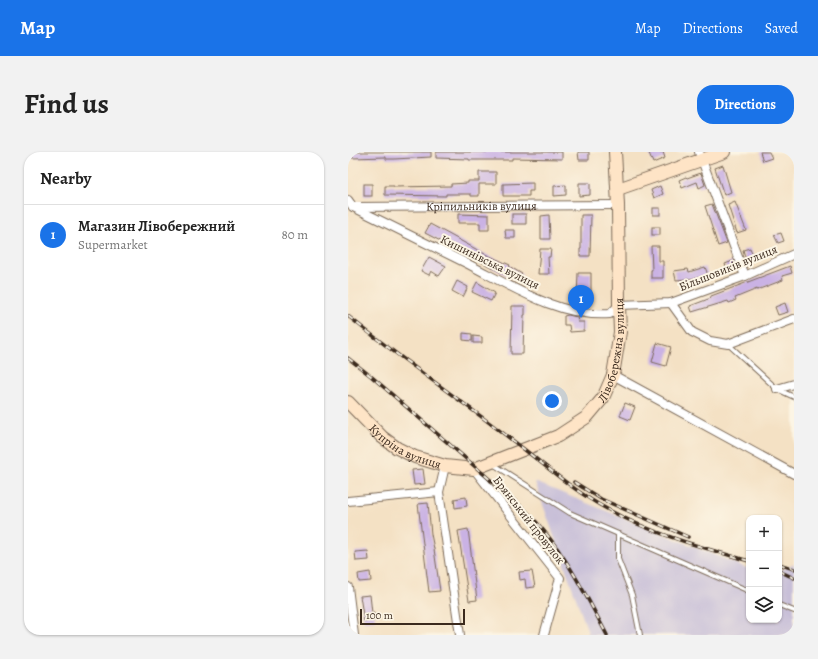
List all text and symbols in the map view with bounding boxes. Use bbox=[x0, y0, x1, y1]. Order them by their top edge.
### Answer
text: Map bbox=[20, 15, 55, 41]
text: Map bbox=[635, 19, 661, 38]
text: Directions bbox=[683, 19, 743, 38]
text: Saved bbox=[765, 19, 798, 38]
text: Find us bbox=[24, 85, 109, 123]
button: Directions bbox=[697, 85, 794, 124]
text: Nearby bbox=[40, 167, 91, 190]
street label: Кріпильників вулиця bbox=[426, 198, 537, 214]
text: Магазин Лівобережний bbox=[78, 216, 235, 236]
text: 1 bbox=[51, 226, 55, 243]
text: 80 m bbox=[281, 226, 308, 243]
street label: Кишинівська вулиця bbox=[438, 231, 542, 293]
text: Supermarket bbox=[78, 236, 148, 253]
street label: Більшовиків вулиця bbox=[676, 241, 780, 295]
pin: 1 bbox=[568, 285, 594, 318]
street label: Лівобережна вулиця bbox=[594, 298, 628, 406]
your location bbox=[542, 391, 562, 411]
street label: Купріна вулиця bbox=[366, 421, 443, 472]
street label: Брянський провулок bbox=[490, 473, 568, 567]
map controls bbox=[746, 515, 782, 623]
button: + bbox=[746, 515, 782, 551]
button: − bbox=[746, 551, 782, 587]
button: layers bbox=[746, 587, 782, 623]
scale bar bbox=[360, 607, 465, 626]
text: 100 m bbox=[366, 608, 393, 623]

